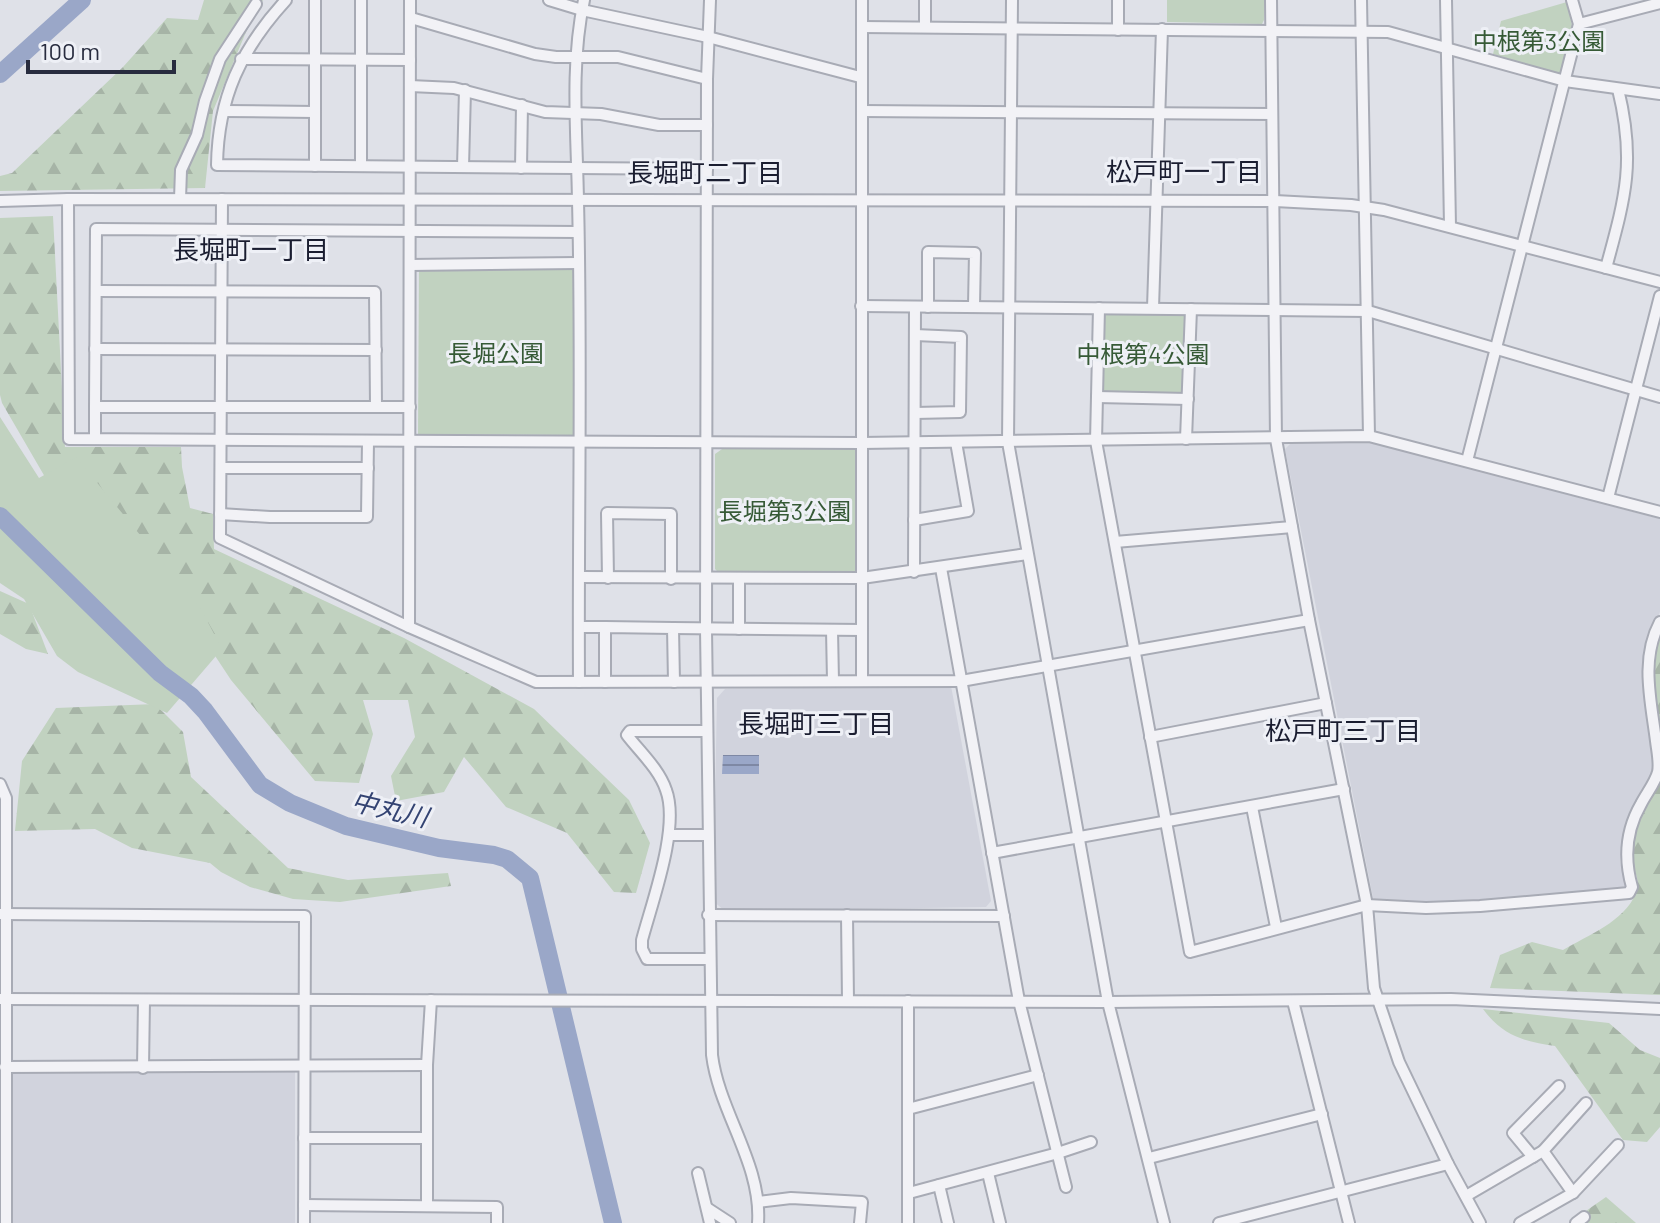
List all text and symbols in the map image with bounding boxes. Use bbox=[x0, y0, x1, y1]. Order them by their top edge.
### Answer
scale bar bbox=[28, 24, 174, 74]
park label: 中根第3公園 bbox=[1473, 26, 1605, 55]
text: 100 m bbox=[40, 36, 100, 65]
district label: 松戸町一丁目 bbox=[1106, 155, 1262, 186]
district label: 長堀町二丁目 bbox=[627, 156, 783, 187]
district label: 長堀町一丁目 bbox=[173, 233, 329, 264]
park label: 長堀公園 bbox=[448, 338, 544, 367]
park label: 中根第4公園 bbox=[1076, 339, 1210, 368]
park label: 長堀第3公園 bbox=[719, 496, 851, 525]
district label: 長堀町三丁目 bbox=[738, 707, 894, 738]
district label: 松戸町三丁目 bbox=[1265, 714, 1421, 745]
water label: 中丸川 bbox=[349, 784, 434, 833]

